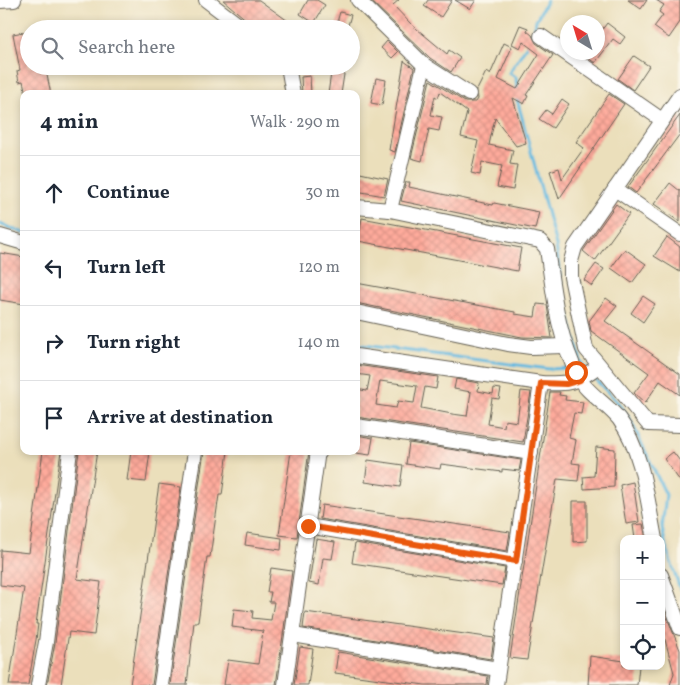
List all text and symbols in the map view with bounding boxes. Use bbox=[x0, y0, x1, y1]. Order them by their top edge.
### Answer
north arrow bbox=[560, 15, 605, 60]
search box bbox=[20, 20, 360, 75]
icon: search bbox=[38, 34, 66, 62]
text: Search here bbox=[78, 35, 175, 61]
text: 4 min bbox=[40, 108, 99, 137]
text: Walk · 290 m bbox=[250, 112, 340, 134]
icon: ahead bbox=[40, 179, 68, 207]
text: Continue bbox=[87, 180, 170, 206]
text: 30 m bbox=[305, 182, 340, 204]
icon: left bbox=[40, 254, 68, 282]
text: Turn left bbox=[87, 255, 166, 281]
text: 120 m bbox=[298, 257, 340, 279]
icon: right bbox=[40, 329, 68, 357]
text: Turn right bbox=[87, 330, 180, 356]
text: 140 m bbox=[298, 332, 340, 354]
route start bbox=[565, 361, 588, 384]
icon: arrive bbox=[40, 404, 68, 432]
text: Arrive at destination bbox=[87, 405, 273, 431]
route end bbox=[297, 515, 320, 538]
map controls bbox=[620, 535, 665, 670]
button: + bbox=[620, 535, 665, 580]
button: − bbox=[620, 580, 665, 625]
button: locate bbox=[620, 625, 665, 670]

